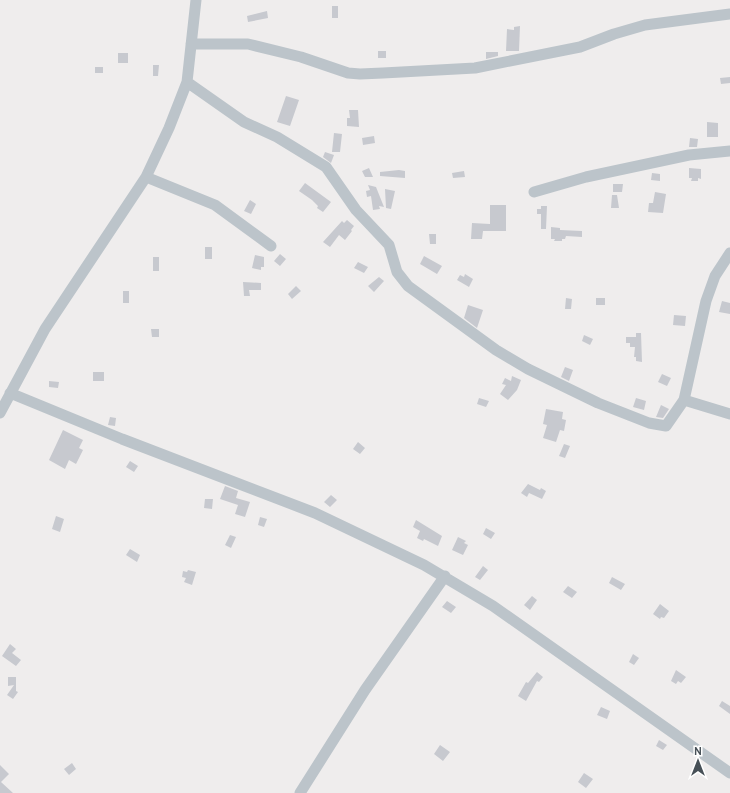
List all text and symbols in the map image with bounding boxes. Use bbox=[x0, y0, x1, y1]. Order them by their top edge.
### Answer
north arrow bbox=[678, 741, 718, 781]
text: N bbox=[694, 745, 702, 759]

